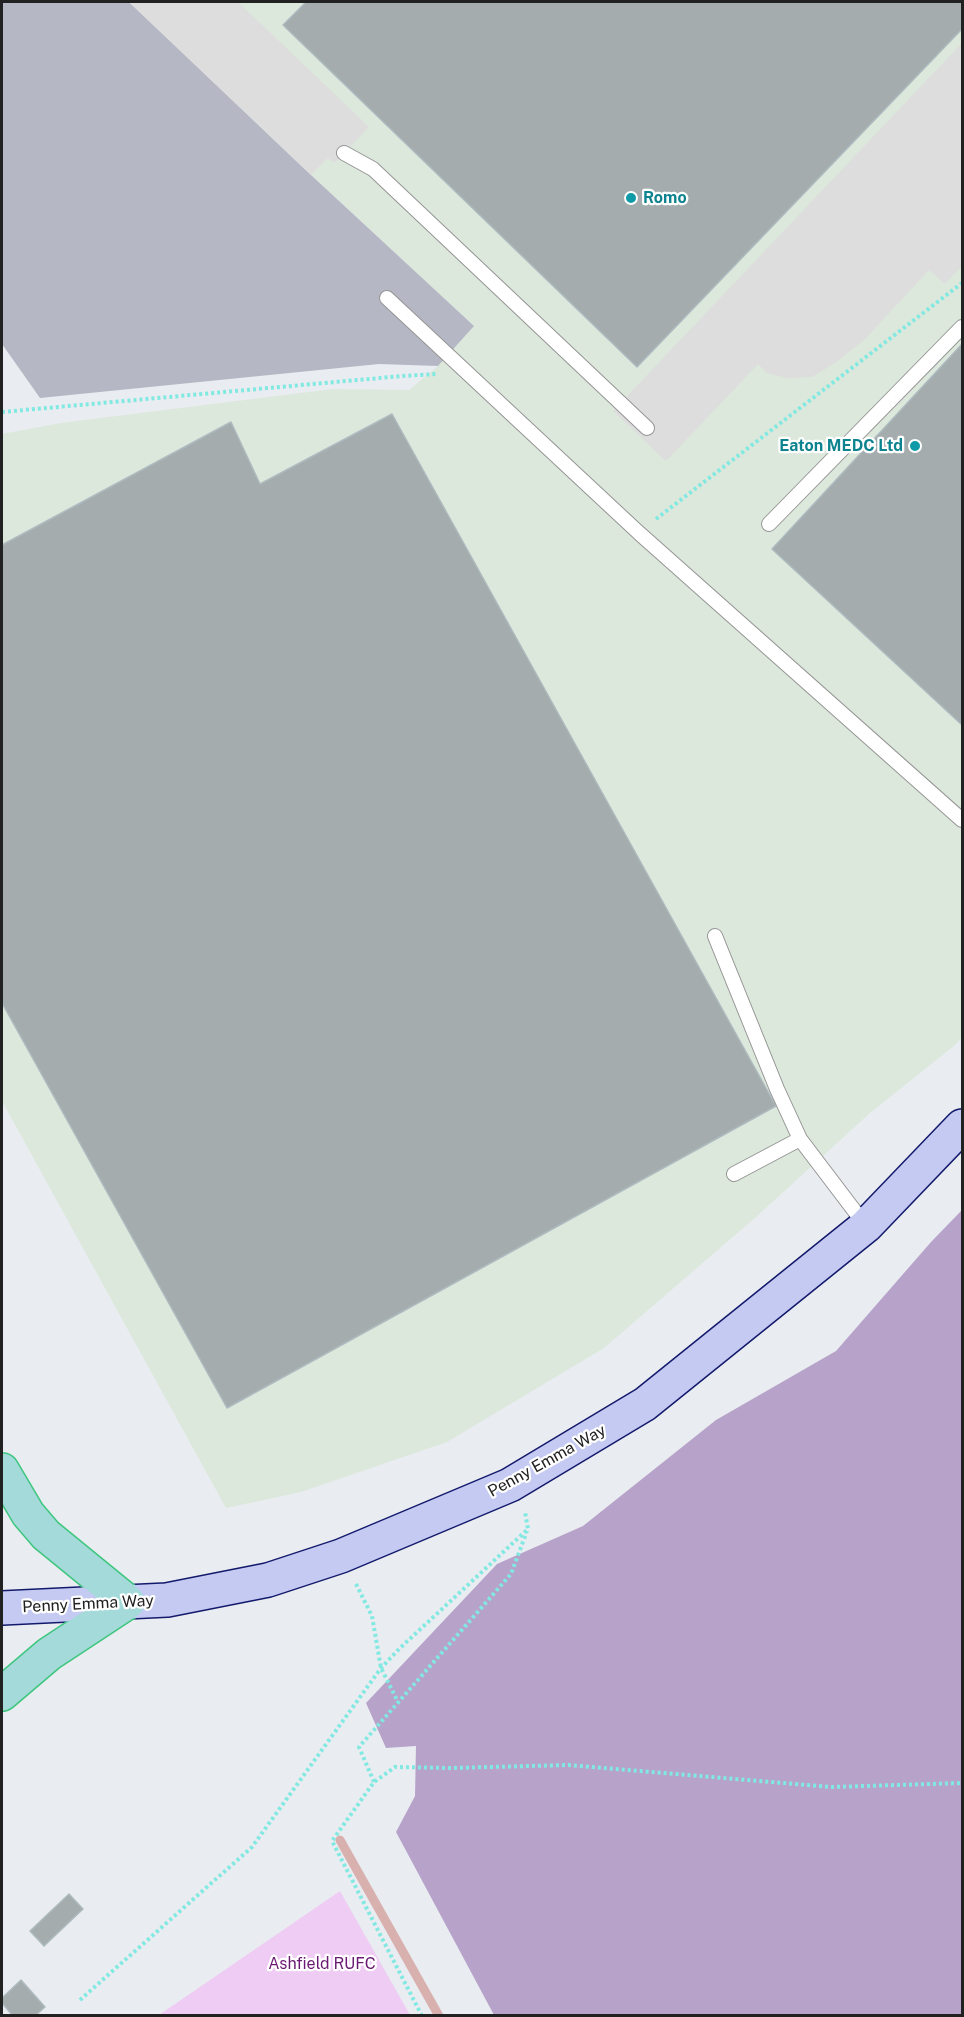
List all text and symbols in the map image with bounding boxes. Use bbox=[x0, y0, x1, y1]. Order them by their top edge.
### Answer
place label: Romo bbox=[643, 188, 687, 208]
marker: Romo bbox=[624, 191, 638, 205]
place label: Eaton MEDC Ltd bbox=[779, 436, 903, 456]
marker: Eaton MEDC Ltd bbox=[908, 439, 922, 453]
street label: Penny Emma Way bbox=[485, 1421, 609, 1501]
street label: Penny Emma Way bbox=[22, 1591, 154, 1617]
park label: Ashfield RUFC bbox=[268, 1954, 376, 1974]

